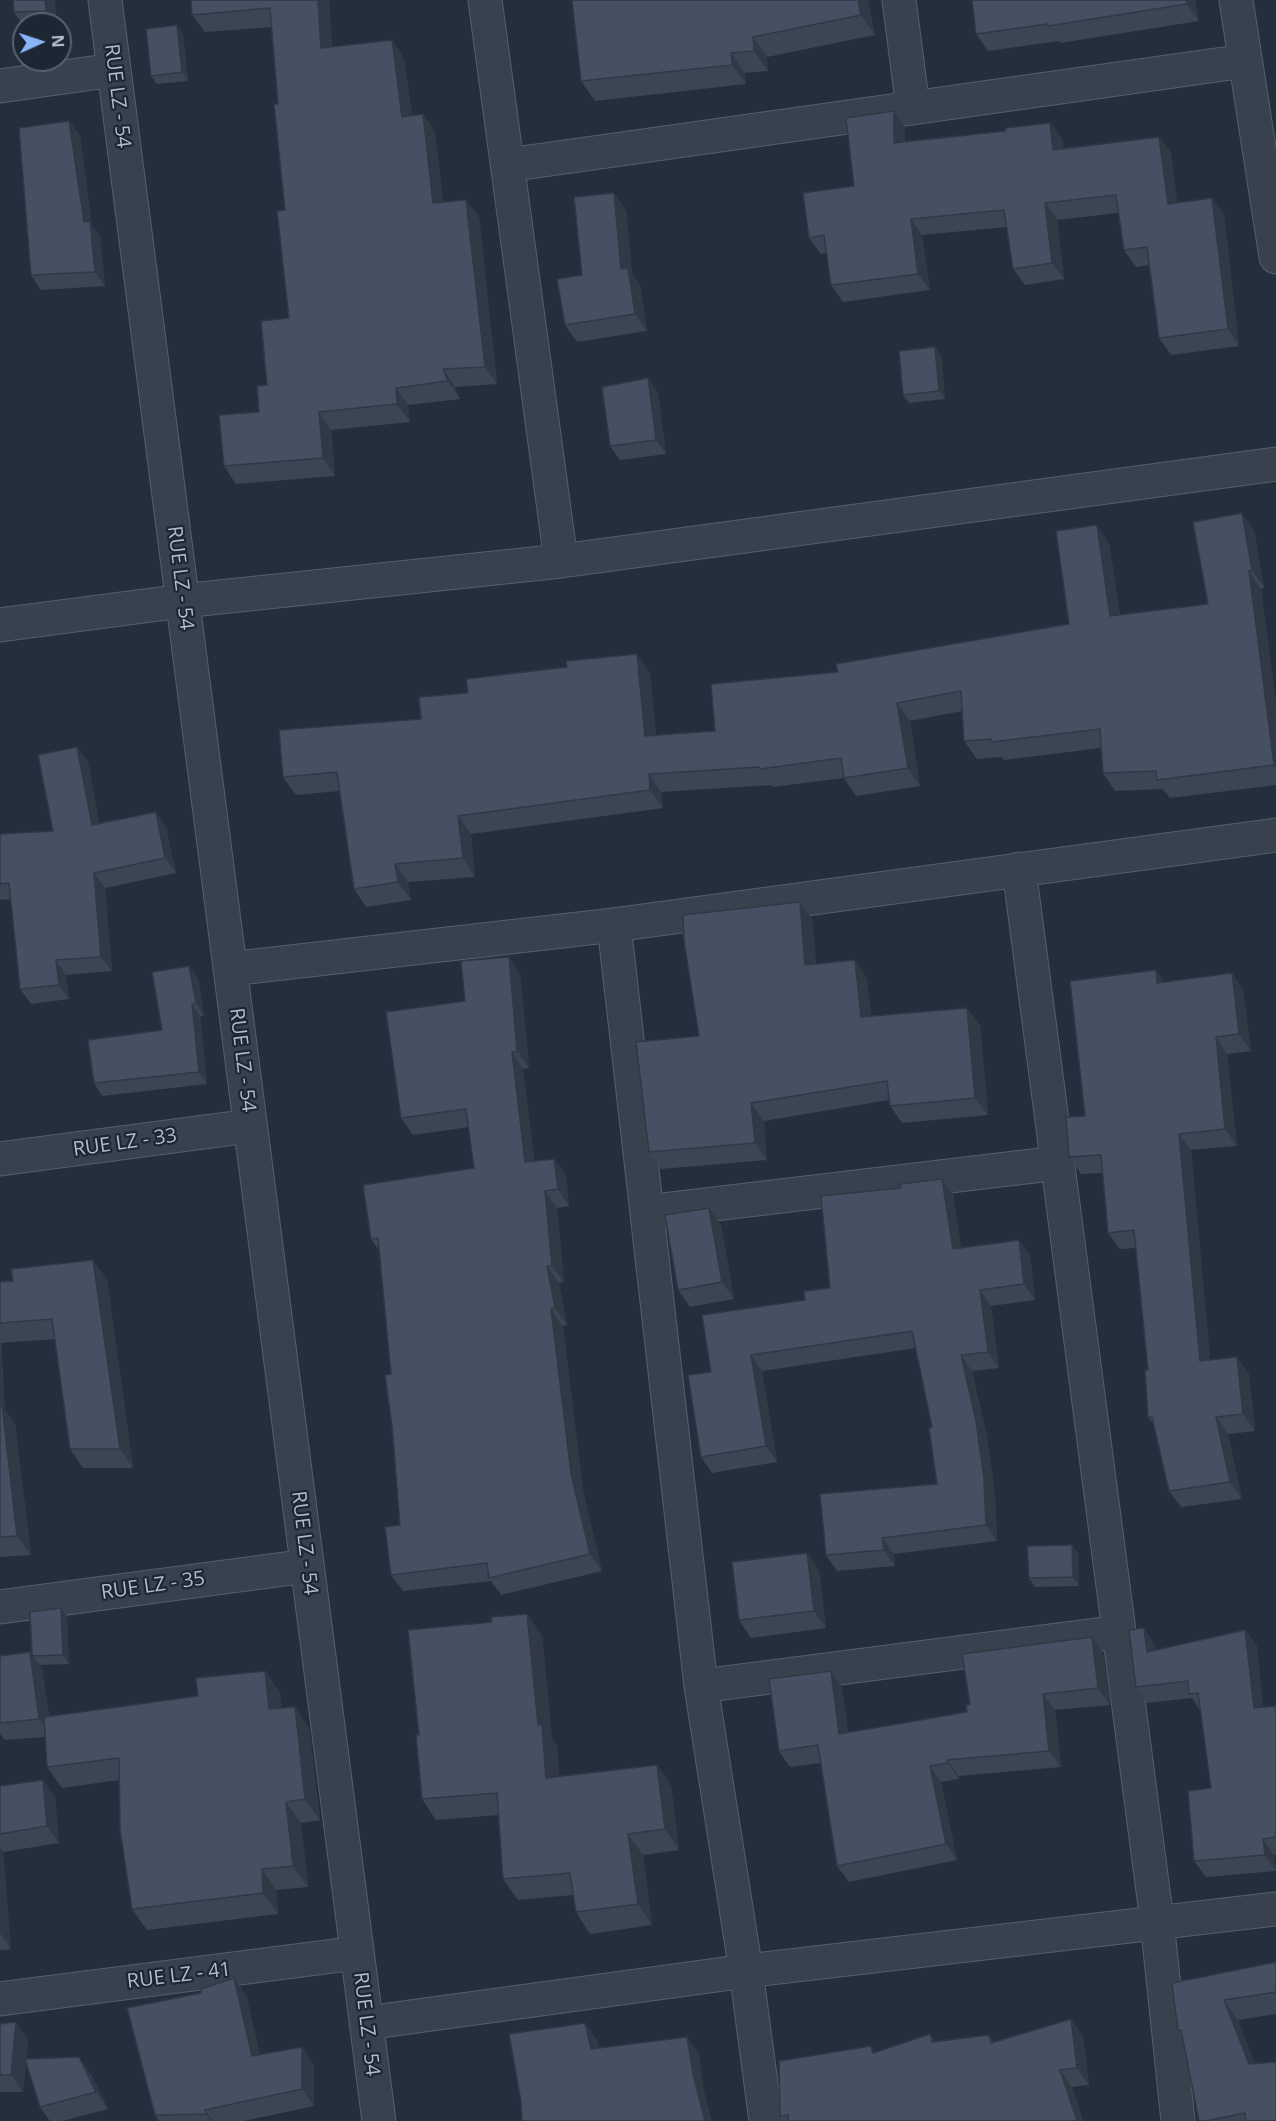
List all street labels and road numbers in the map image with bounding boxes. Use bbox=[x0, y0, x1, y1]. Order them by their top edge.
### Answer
street label: RUE LZ - 54 bbox=[99, 43, 135, 149]
street label: RUE LZ - 54 bbox=[162, 525, 198, 631]
street label: RUE LZ - 54 bbox=[224, 1007, 260, 1113]
street label: RUE LZ - 33 bbox=[71, 1124, 179, 1162]
street label: RUE LZ - 54 bbox=[286, 1490, 322, 1596]
street label: RUE LZ - 35 bbox=[99, 1567, 207, 1605]
street label: RUE LZ - 41 bbox=[126, 1958, 232, 1994]
street label: RUE LZ - 54 bbox=[348, 1971, 384, 2077]

